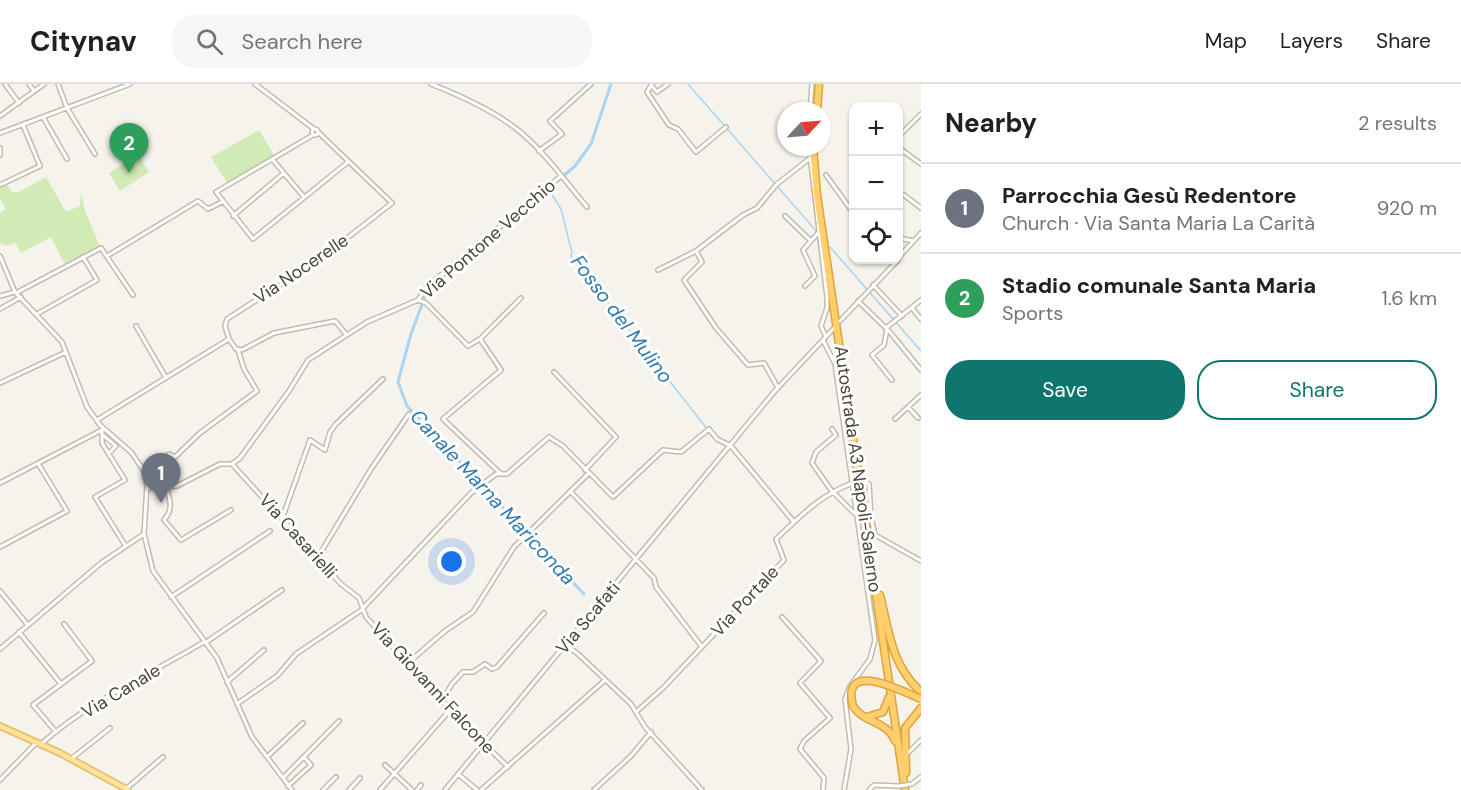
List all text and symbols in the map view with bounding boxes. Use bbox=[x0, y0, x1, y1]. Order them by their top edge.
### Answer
search box bbox=[172, 14, 592, 68]
text: Citynav bbox=[30, 23, 136, 60]
icon: search bbox=[193, 25, 226, 58]
text: Search here bbox=[241, 27, 363, 56]
text: Map bbox=[1205, 27, 1247, 55]
text: Layers bbox=[1280, 27, 1343, 55]
text: Share bbox=[1376, 27, 1431, 55]
north arrow bbox=[777, 102, 831, 156]
map controls bbox=[849, 102, 903, 264]
button: + bbox=[849, 102, 903, 156]
text: Nearby bbox=[945, 106, 1037, 140]
text: 2 results bbox=[1358, 110, 1437, 136]
pin: 2 bbox=[110, 124, 148, 173]
button: − bbox=[849, 156, 903, 210]
street label: Via Pontone Vecchio bbox=[415, 174, 561, 304]
text: Parrocchia Gesù Redentore bbox=[1002, 181, 1297, 210]
text: 1 bbox=[961, 195, 968, 221]
text: 920 m bbox=[1377, 195, 1437, 221]
button: locate bbox=[849, 210, 903, 264]
text: Church · Via Santa Maria La Carità bbox=[1002, 210, 1315, 236]
street label: Via Nocerelle bbox=[249, 228, 353, 310]
water label: Fosso del Mulino bbox=[565, 250, 679, 388]
text: Stadio comunale Santa Maria bbox=[1002, 271, 1316, 300]
text: 2 bbox=[959, 285, 970, 311]
text: 1.6 km bbox=[1382, 285, 1437, 311]
text: Sports bbox=[1002, 300, 1063, 326]
street label: Autostrada A3 Napoli-Salerno bbox=[829, 344, 887, 594]
button: Save bbox=[945, 360, 1185, 420]
button: Share bbox=[1197, 360, 1437, 420]
water label: Canale Marna Mariconda bbox=[405, 404, 581, 590]
pin: 1 bbox=[142, 454, 180, 503]
street label: Via Casarielli bbox=[254, 489, 342, 583]
your location bbox=[437, 547, 466, 576]
street label: Via Portale bbox=[706, 560, 784, 642]
street label: Via Scafati bbox=[550, 577, 626, 659]
street label: Via Giovanni Falcone bbox=[366, 617, 500, 759]
street label: Via Canale bbox=[77, 658, 165, 724]

